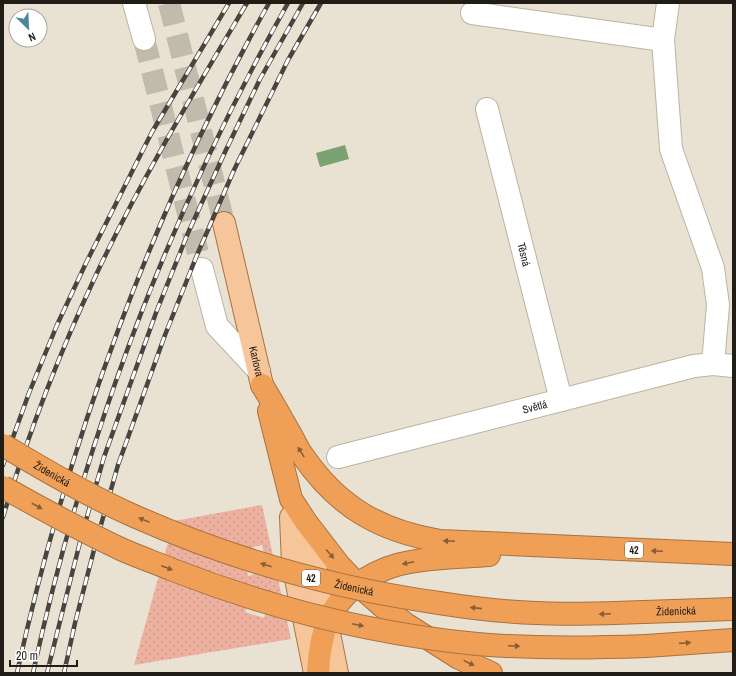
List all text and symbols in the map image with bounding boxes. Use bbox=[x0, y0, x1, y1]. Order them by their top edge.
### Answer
north arrow bbox=[8, 8, 48, 48]
text: N bbox=[26, 29, 38, 45]
street label: Těsná bbox=[514, 241, 534, 268]
street label: Karlova bbox=[246, 345, 267, 378]
street label: Světlá bbox=[521, 397, 549, 417]
one-way arrow bbox=[297, 446, 304, 458]
street label: Židenická bbox=[31, 458, 73, 490]
one-way arrow bbox=[31, 503, 43, 509]
one-way arrow bbox=[138, 517, 150, 523]
one-way arrow bbox=[443, 538, 455, 545]
road number: 42 bbox=[625, 542, 643, 558]
one-way arrow bbox=[325, 548, 334, 559]
one-way arrow bbox=[650, 548, 663, 554]
one-way arrow bbox=[401, 560, 414, 566]
one-way arrow bbox=[260, 562, 272, 568]
one-way arrow bbox=[162, 565, 174, 571]
road number: 42 bbox=[302, 570, 320, 586]
street label: Židenická bbox=[333, 577, 375, 599]
street label: Židenická bbox=[656, 603, 696, 619]
one-way arrow bbox=[470, 605, 482, 611]
one-way arrow bbox=[599, 610, 611, 617]
one-way arrow bbox=[351, 623, 364, 629]
one-way arrow bbox=[679, 640, 691, 647]
scale bar bbox=[10, 642, 77, 668]
one-way arrow bbox=[508, 642, 520, 649]
text: 20 m bbox=[16, 648, 38, 664]
one-way arrow bbox=[464, 659, 475, 666]

